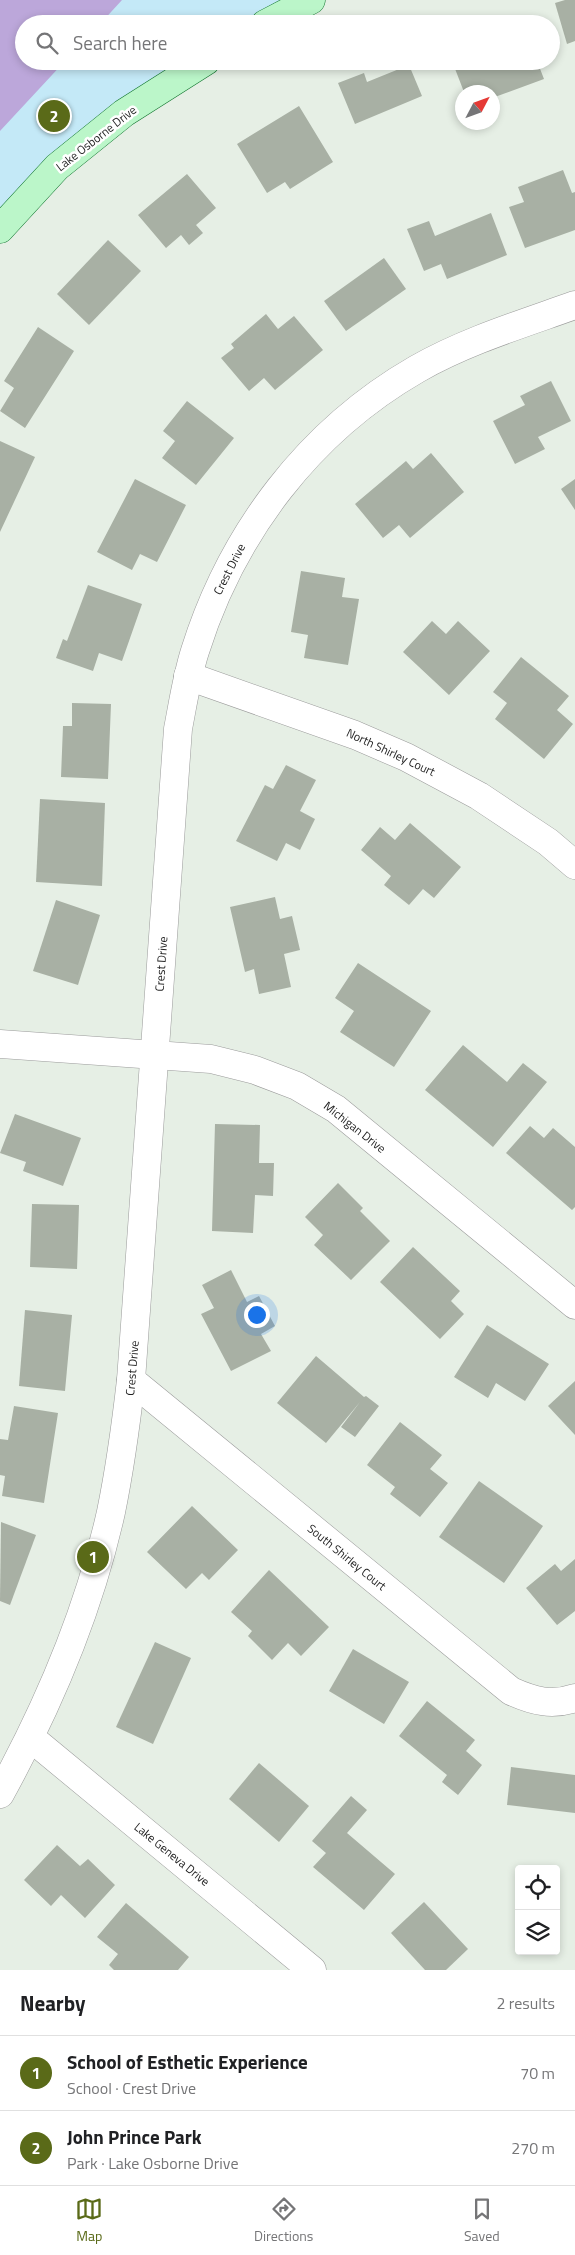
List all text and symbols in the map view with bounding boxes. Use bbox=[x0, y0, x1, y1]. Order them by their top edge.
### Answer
search box bbox=[15, 15, 560, 70]
text: Search here bbox=[73, 28, 167, 57]
icon: search bbox=[33, 29, 61, 57]
north arrow bbox=[455, 85, 500, 130]
pin: 2 bbox=[38, 97, 70, 135]
street label: Lake Osborne Drive bbox=[52, 100, 140, 176]
street label: Crest Drive bbox=[208, 540, 250, 598]
street label: North Shirley Court bbox=[343, 723, 439, 781]
street label: Crest Drive bbox=[150, 936, 172, 992]
street label: Michigan Drive bbox=[320, 1097, 390, 1157]
your location bbox=[244, 1302, 270, 1328]
street label: Crest Drive bbox=[120, 1340, 144, 1396]
street label: South Shirley Court bbox=[303, 1519, 391, 1595]
pin: 1 bbox=[77, 1538, 109, 1576]
street label: Lake Geneva Drive bbox=[130, 1818, 214, 1890]
map controls bbox=[515, 1865, 560, 1955]
button: locate bbox=[515, 1865, 560, 1910]
button: layers bbox=[515, 1910, 560, 1955]
text: Nearby bbox=[20, 1987, 85, 2019]
text: 2 results bbox=[496, 1991, 555, 2015]
text: School of Esthetic Experience bbox=[67, 2047, 308, 2076]
text: 1 bbox=[32, 2061, 40, 2085]
text: 70 m bbox=[520, 2061, 555, 2085]
text: School · Crest Drive bbox=[67, 2076, 196, 2100]
text: John Prince Park bbox=[67, 2122, 202, 2151]
text: 2 bbox=[32, 2136, 40, 2160]
text: 270 m bbox=[511, 2136, 555, 2160]
text: Park · Lake Osborne Drive bbox=[67, 2151, 238, 2175]
tab: Map bbox=[75, 2195, 103, 2246]
tab: Directions bbox=[254, 2195, 313, 2246]
tab: Saved bbox=[464, 2195, 500, 2246]

